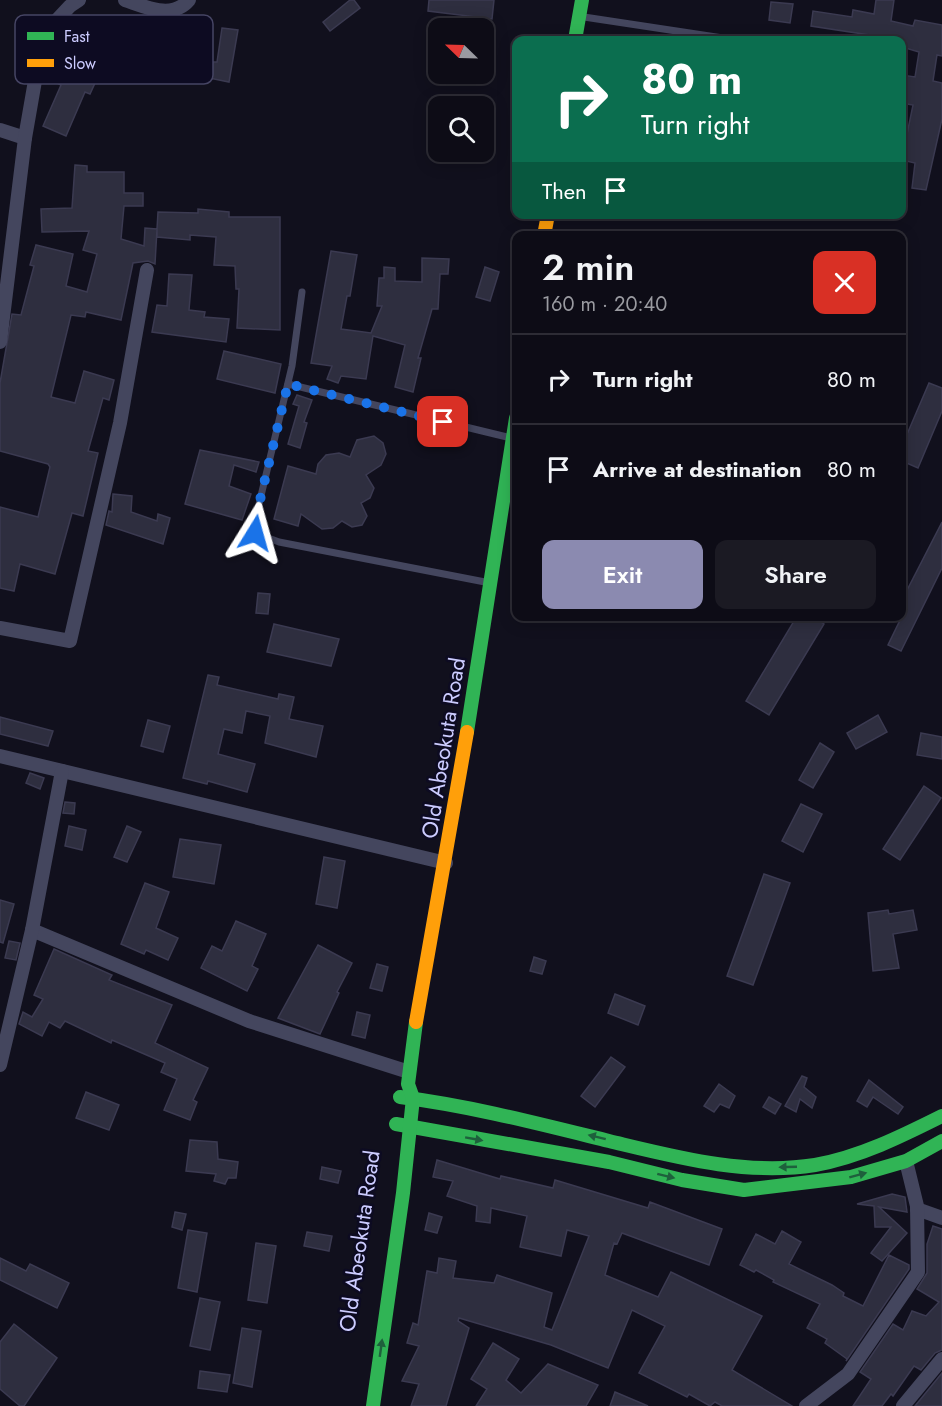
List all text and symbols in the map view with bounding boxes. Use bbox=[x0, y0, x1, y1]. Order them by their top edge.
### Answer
legend bbox=[15, 15, 213, 84]
north arrow bbox=[428, 18, 494, 84]
map controls bbox=[428, 18, 494, 162]
text: Fast bbox=[64, 25, 90, 48]
text: 80 m bbox=[641, 49, 742, 110]
text: Slow bbox=[64, 52, 96, 75]
icon: right bbox=[542, 60, 620, 138]
button: search bbox=[428, 96, 494, 162]
text: Turn right bbox=[641, 105, 749, 144]
icon: arrive bbox=[599, 174, 632, 207]
text: Then bbox=[542, 175, 587, 207]
text: 2 min bbox=[542, 241, 634, 293]
button: close bbox=[813, 251, 876, 314]
text: 160 m · 20:40 bbox=[542, 290, 667, 319]
icon: right bbox=[542, 363, 575, 396]
text: Turn right bbox=[593, 363, 693, 395]
text: 80 m bbox=[827, 363, 876, 395]
pin bbox=[417, 396, 468, 447]
icon: arrive bbox=[426, 405, 459, 438]
icon: arrive bbox=[542, 453, 575, 486]
text: Arrive at destination bbox=[593, 453, 802, 485]
text: 80 m bbox=[827, 453, 876, 485]
position arrow bbox=[223, 501, 287, 565]
button: Exit bbox=[542, 540, 703, 609]
button: Share bbox=[715, 540, 876, 609]
street label: Old Abeokuta Road bbox=[413, 655, 473, 841]
one-way arrow bbox=[588, 1132, 606, 1142]
one-way arrow bbox=[465, 1134, 484, 1143]
street label: Old Abeokuta Road bbox=[330, 1148, 388, 1334]
one-way arrow bbox=[779, 1163, 798, 1172]
one-way arrow bbox=[849, 1169, 867, 1179]
one-way arrow bbox=[656, 1171, 675, 1181]
one-way arrow bbox=[377, 1338, 386, 1357]

